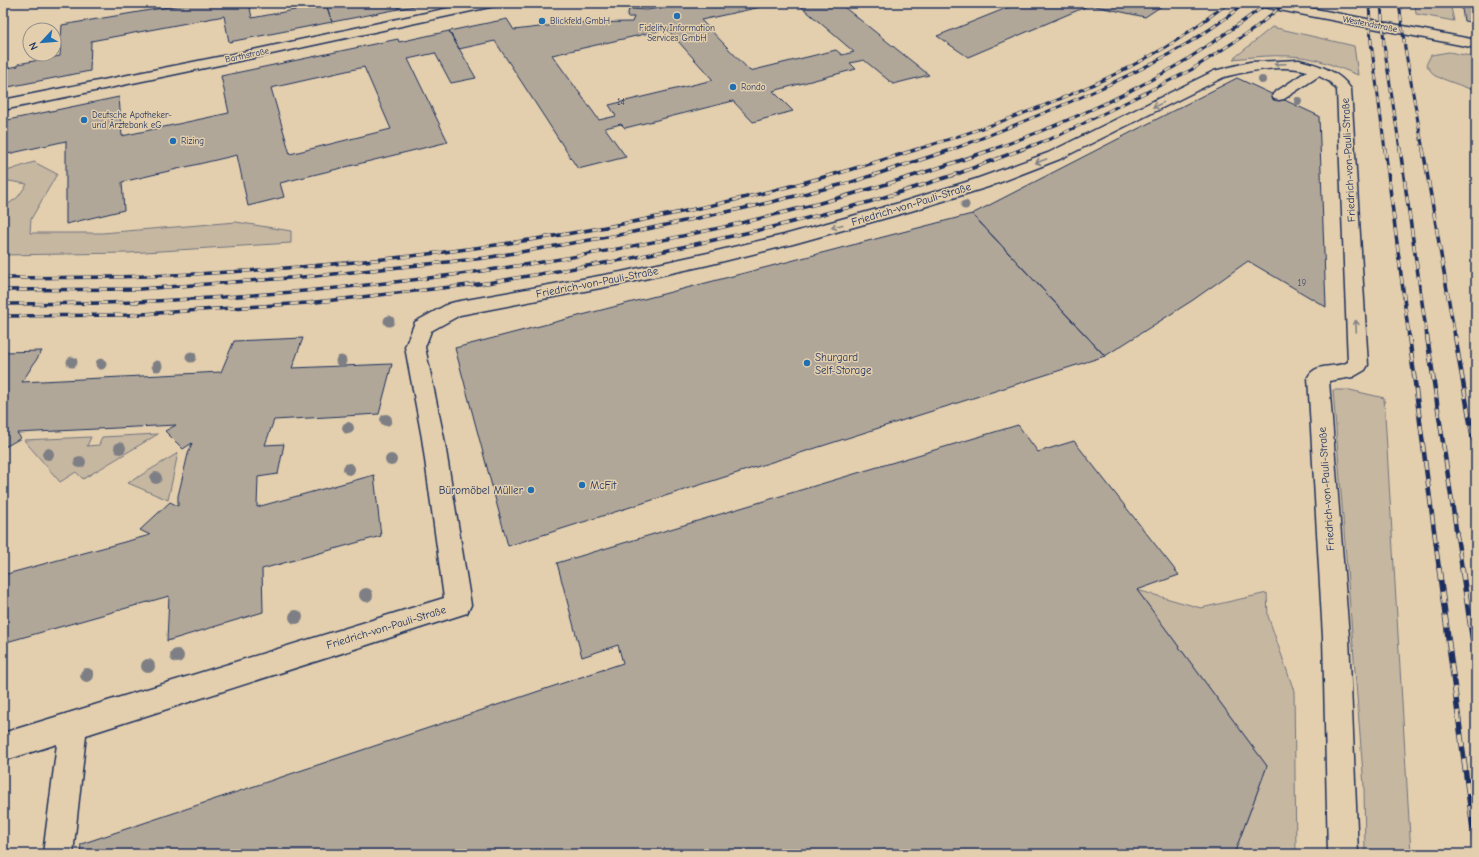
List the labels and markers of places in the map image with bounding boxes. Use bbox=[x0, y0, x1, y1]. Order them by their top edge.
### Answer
marker: Fidelity Information Services GmbH bbox=[672, 11, 682, 21]
marker: Blickfeld GmbH bbox=[537, 16, 547, 26]
place label: Blickfeld GmbH bbox=[550, 16, 610, 26]
place label: Fidelity Information Services GmbH bbox=[639, 23, 715, 43]
marker: Rondo bbox=[728, 82, 738, 92]
place label: Rondo bbox=[741, 82, 766, 92]
place label: Deutsche Apotheker- und Ärztebank eG bbox=[92, 110, 172, 130]
marker: Deutsche Apotheker- und Ärztebank eG bbox=[79, 115, 89, 125]
marker: Rizing bbox=[168, 136, 178, 146]
place label: Rizing bbox=[181, 136, 204, 146]
place label: Shurgard Self-Storage bbox=[815, 351, 872, 377]
marker: Shurgard Self-Storage bbox=[802, 358, 812, 368]
place label: McFit bbox=[590, 479, 617, 492]
marker: McFit bbox=[577, 480, 587, 490]
place label: Büromöbel Müller bbox=[439, 484, 524, 497]
marker: Büromöbel Müller bbox=[526, 485, 536, 495]

